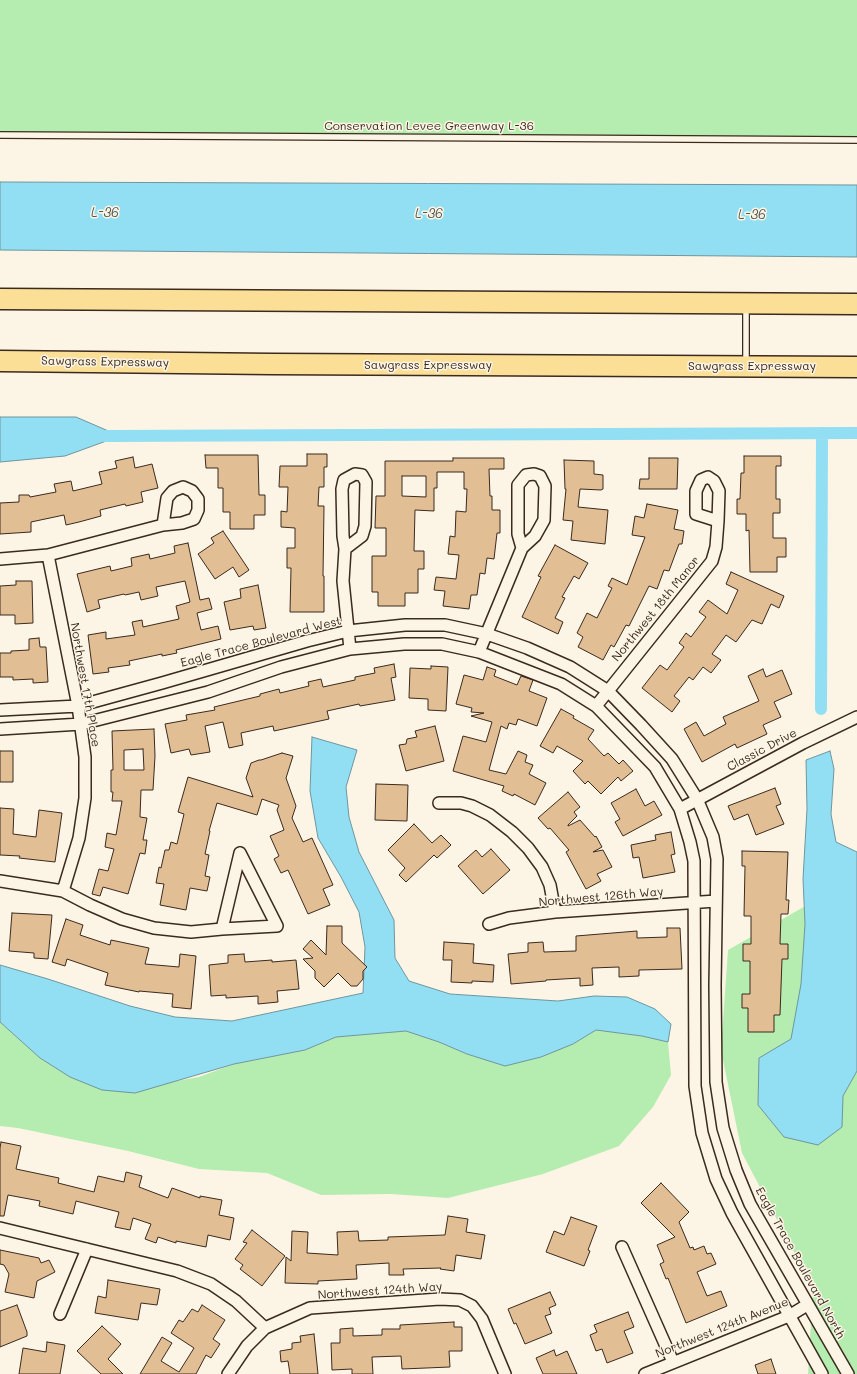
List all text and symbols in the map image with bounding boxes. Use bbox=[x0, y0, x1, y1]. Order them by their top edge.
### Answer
street label: Conservation Levee Greenway L-36 bbox=[324, 119, 534, 133]
water label: L-36 bbox=[91, 205, 119, 221]
water label: L-36 bbox=[415, 206, 443, 222]
water label: L-36 bbox=[738, 207, 766, 223]
street label: Sawgrass Expressway bbox=[41, 354, 169, 370]
street label: Sawgrass Expressway bbox=[364, 358, 492, 372]
street label: Sawgrass Expressway bbox=[688, 359, 816, 373]
street label: Northwest 18th Manor bbox=[609, 554, 703, 664]
street label: Eagle Trace Boulevard West bbox=[179, 614, 343, 670]
street label: Northwest 17th Place bbox=[67, 622, 103, 748]
street label: Classic Drive bbox=[725, 726, 799, 774]
street label: Northwest 126th Way bbox=[538, 884, 664, 910]
street label: Eagle Trace Boulevard North bbox=[752, 1185, 848, 1341]
street label: Northwest 124th Way bbox=[317, 1279, 443, 1303]
street label: Northwest 124th Avenue bbox=[653, 1295, 791, 1361]

